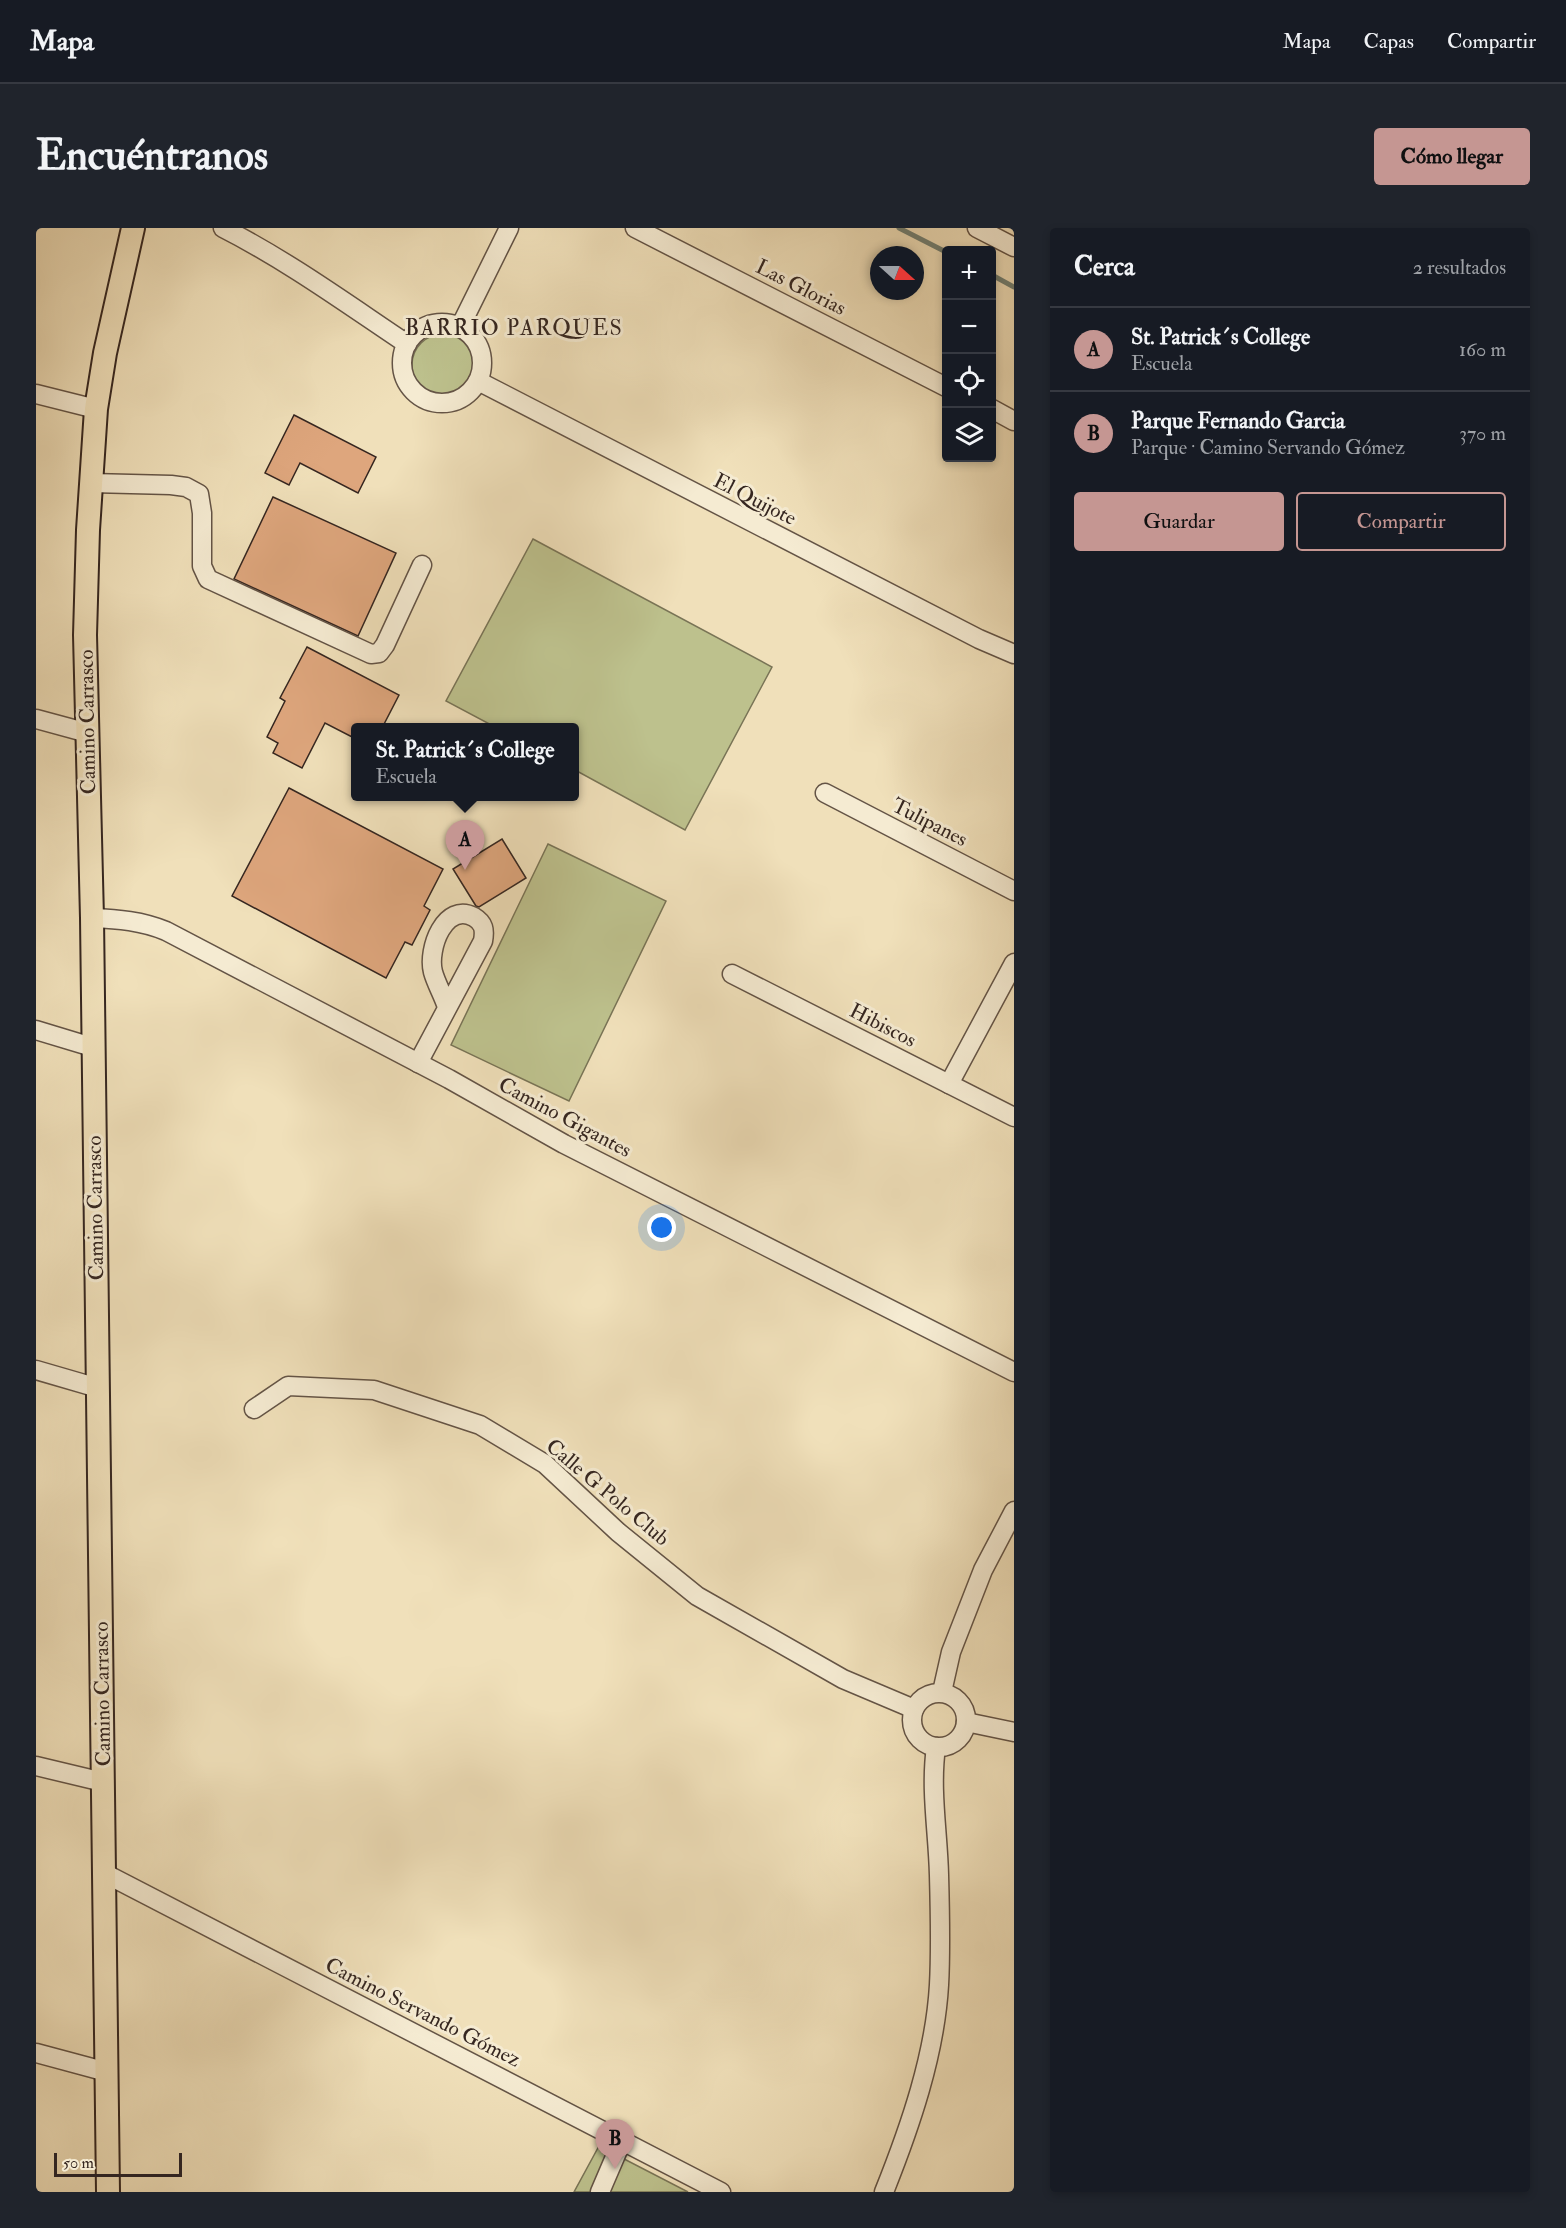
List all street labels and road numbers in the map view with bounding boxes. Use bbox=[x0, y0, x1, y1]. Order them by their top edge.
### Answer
street label: Las Glorias bbox=[751, 253, 850, 322]
street label: El Quijote bbox=[709, 467, 801, 532]
street label: Camino Carrasco bbox=[73, 649, 102, 795]
street label: Tulipanes bbox=[887, 792, 972, 853]
street label: Hibiscos bbox=[845, 997, 921, 1054]
street label: Camino Gigantes bbox=[494, 1071, 636, 1164]
street label: Camino Carrasco bbox=[81, 1135, 110, 1281]
street label: Calle G Polo Club bbox=[540, 1433, 675, 1552]
street label: Camino Carrasco bbox=[88, 1621, 117, 1767]
street label: Camino Servando Gómez bbox=[321, 1951, 525, 2073]

